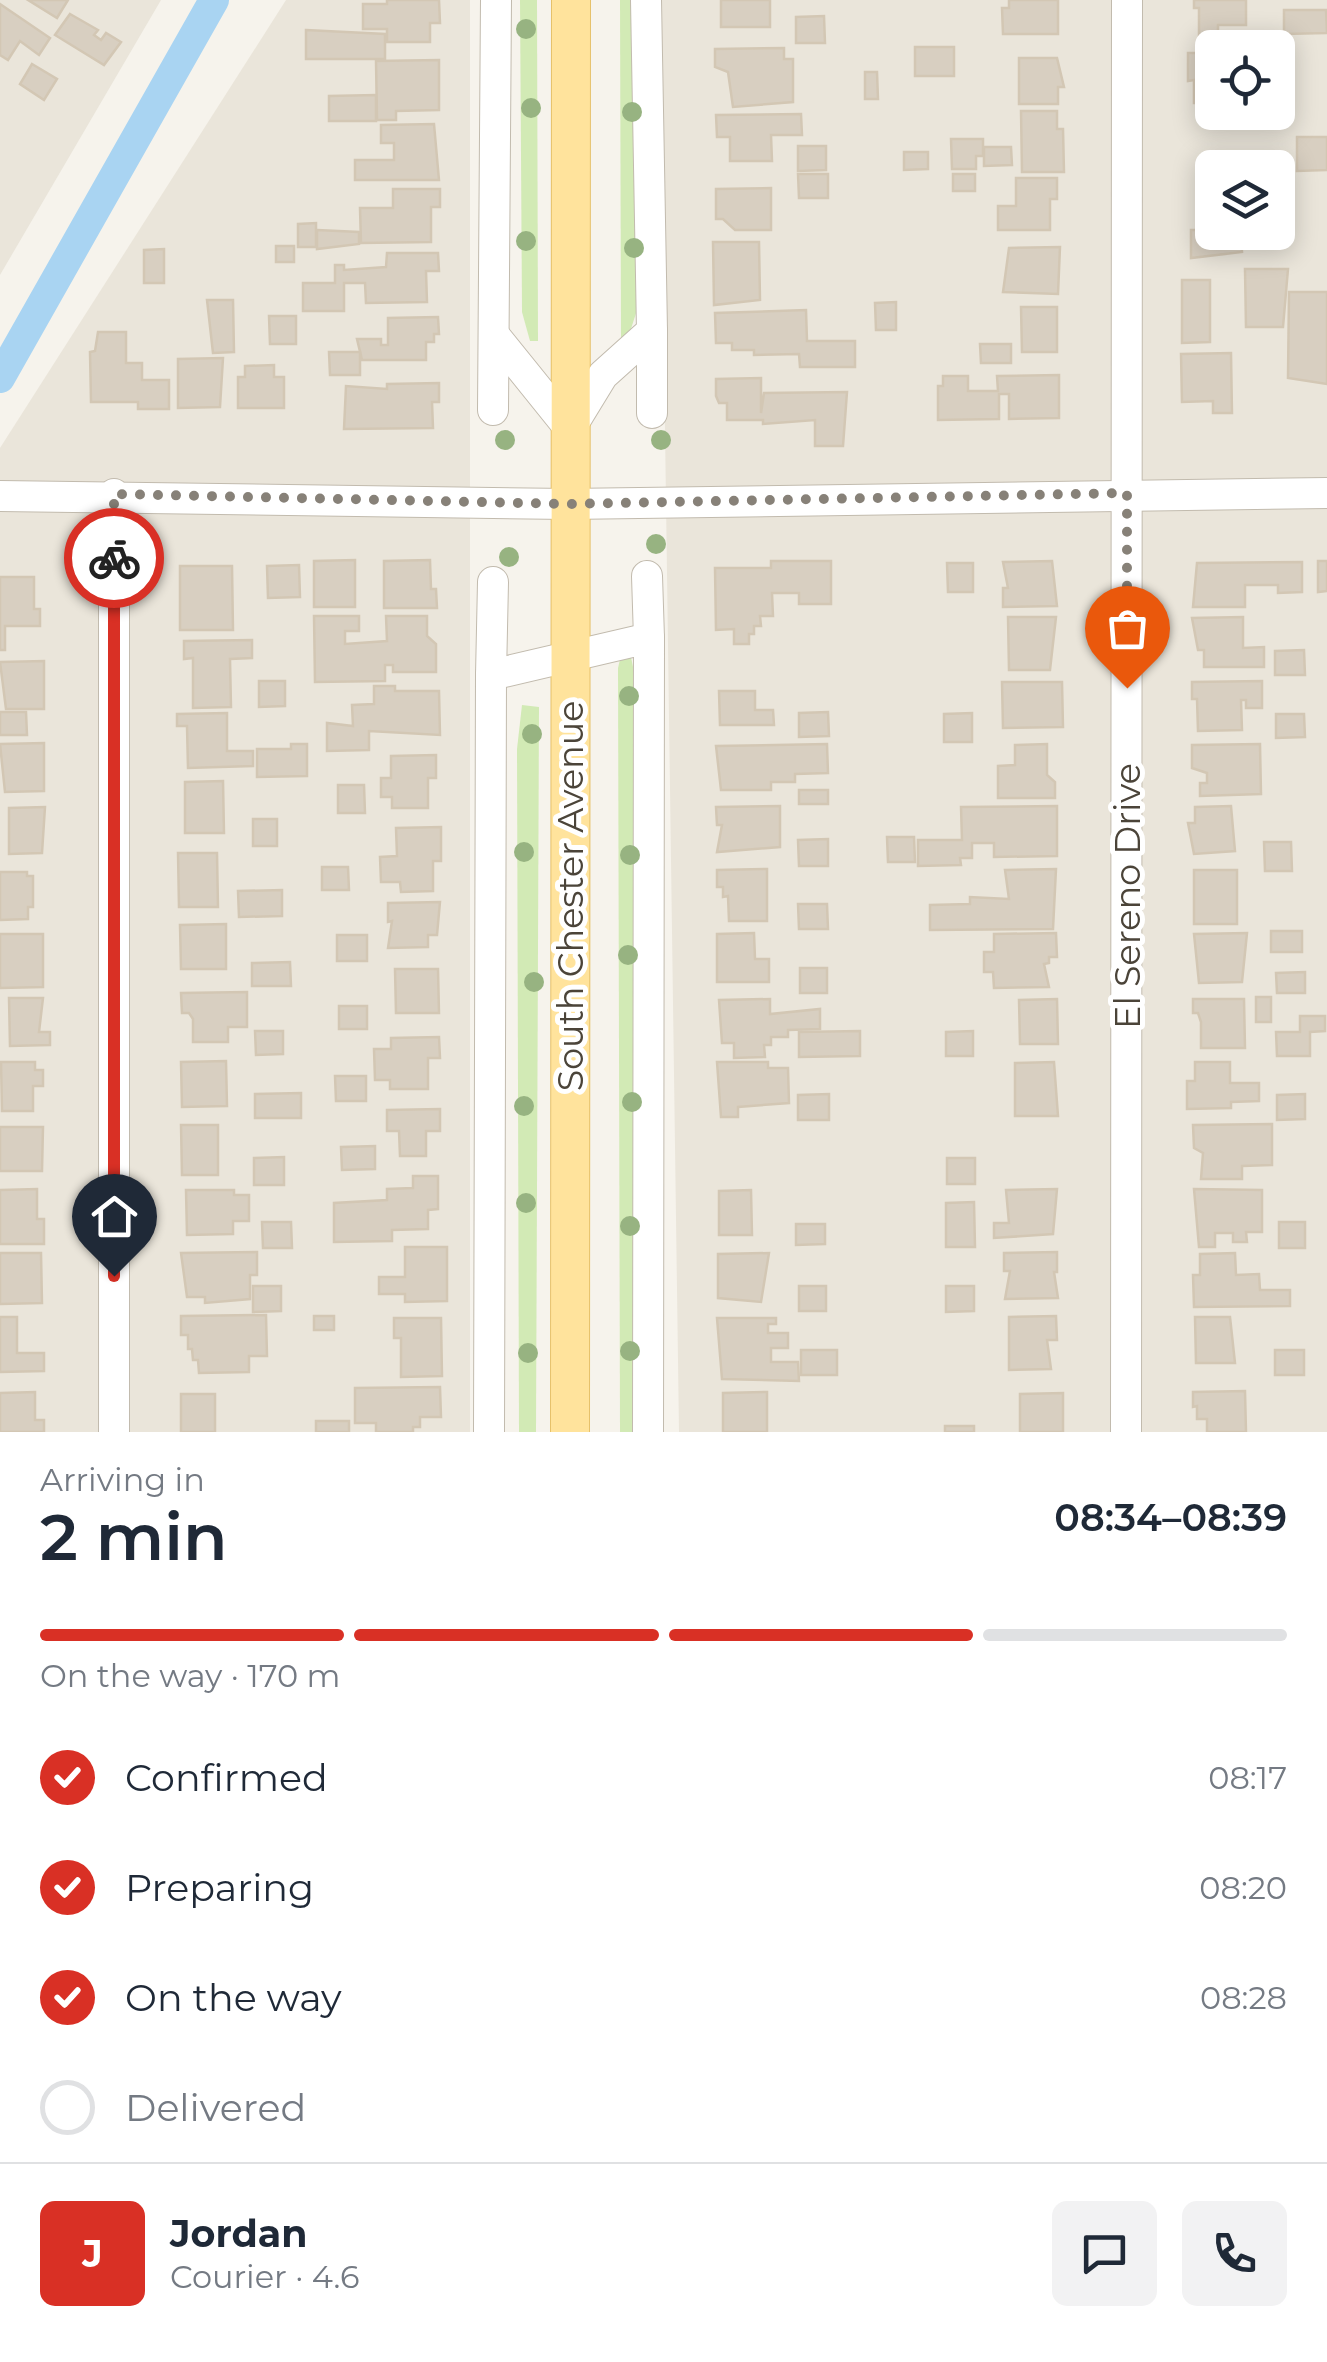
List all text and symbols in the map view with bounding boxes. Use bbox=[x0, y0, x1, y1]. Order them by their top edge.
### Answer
map controls bbox=[1195, 30, 1295, 250]
button: locate bbox=[1195, 30, 1295, 130]
button: layers bbox=[1195, 150, 1295, 250]
courier bbox=[64, 508, 164, 608]
icon: bike bbox=[87, 531, 142, 586]
pin bbox=[1085, 586, 1170, 689]
icon: bag bbox=[1100, 601, 1155, 656]
street label: South Chester Avenue bbox=[549, 701, 592, 1091]
street label: El Sereno Drive bbox=[1106, 763, 1149, 1029]
pin bbox=[72, 1174, 157, 1277]
icon: home bbox=[87, 1189, 142, 1244]
text: Arriving in bbox=[40, 1460, 205, 1499]
text: 08:34–08:39 bbox=[1054, 1494, 1287, 1541]
text: 2 min bbox=[40, 1497, 228, 1576]
text: On the way · 170 m bbox=[40, 1656, 340, 1695]
icon: check bbox=[40, 1750, 95, 1805]
text: Confirmed bbox=[125, 1754, 328, 1801]
text: 08:17 bbox=[1208, 1758, 1287, 1797]
icon: check bbox=[40, 1860, 95, 1915]
text: Preparing bbox=[125, 1864, 314, 1911]
text: 08:20 bbox=[1199, 1868, 1287, 1907]
icon: check bbox=[40, 1970, 95, 2025]
text: On the way bbox=[125, 1974, 342, 2021]
text: 08:28 bbox=[1200, 1978, 1287, 2017]
text: Delivered bbox=[125, 2084, 306, 2131]
button: chat bbox=[1052, 2201, 1157, 2306]
button: phone bbox=[1182, 2201, 1287, 2306]
text: Jordan bbox=[170, 2210, 308, 2257]
text: J bbox=[82, 2230, 103, 2277]
text: Courier · 4.6 bbox=[170, 2257, 359, 2296]

